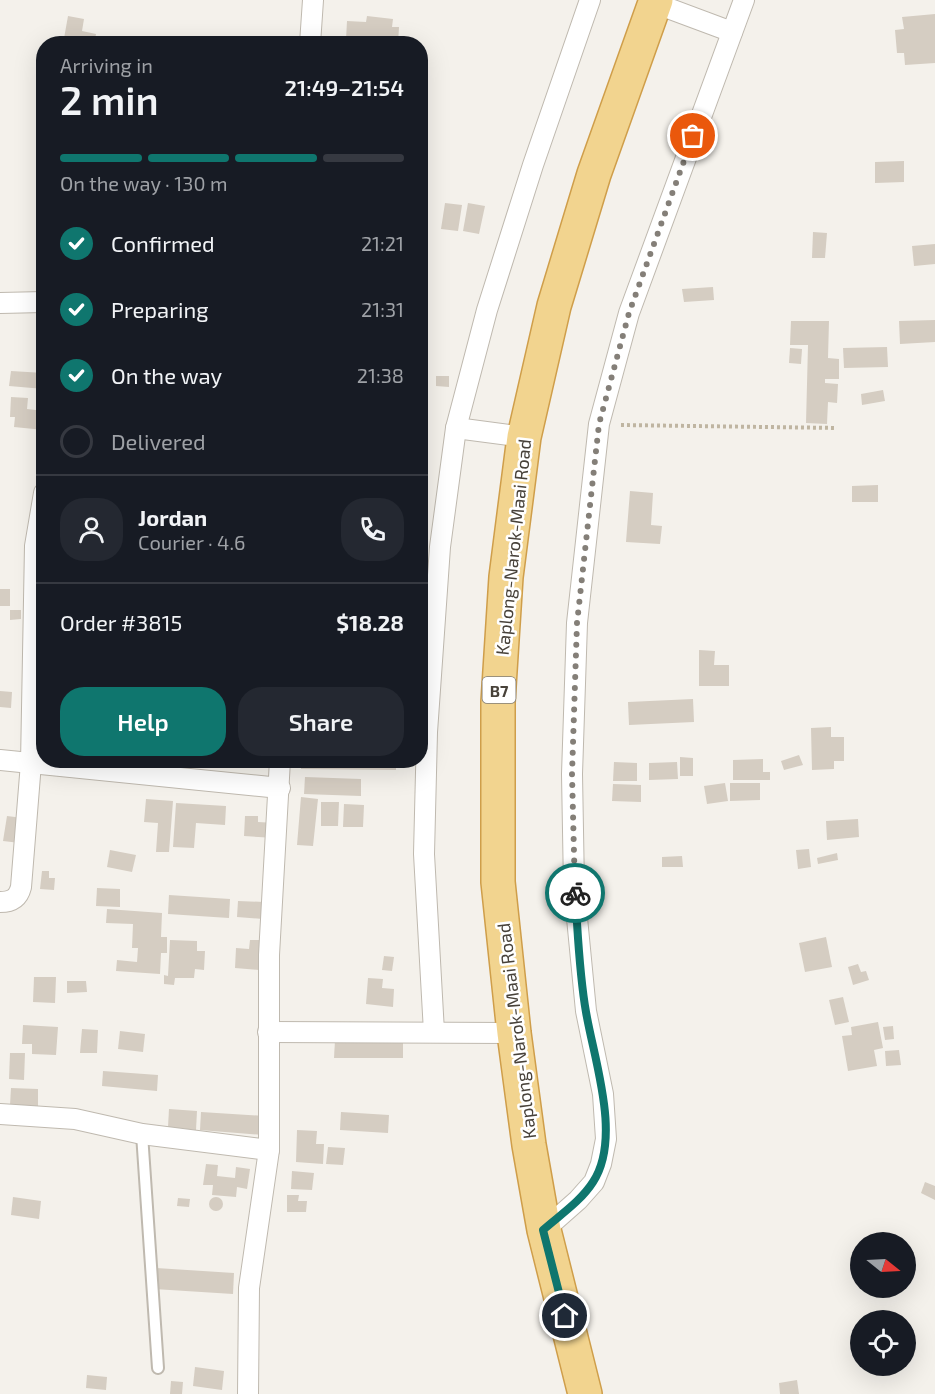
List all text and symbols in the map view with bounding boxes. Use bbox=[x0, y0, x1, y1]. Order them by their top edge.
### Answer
text: Arriving in bbox=[60, 53, 153, 77]
text: 21:49–21:54 bbox=[284, 74, 404, 100]
text: 2 min bbox=[60, 76, 159, 123]
pin bbox=[667, 110, 718, 161]
icon: bag bbox=[676, 119, 709, 152]
text: On the way · 130 m bbox=[60, 171, 227, 195]
icon: check bbox=[60, 227, 93, 260]
text: Confirmed bbox=[111, 230, 215, 256]
text: 21:21 bbox=[361, 231, 404, 255]
icon: check bbox=[60, 293, 93, 326]
text: Preparing bbox=[111, 296, 209, 322]
text: 21:31 bbox=[361, 297, 404, 321]
icon: check bbox=[60, 359, 93, 392]
text: On the way bbox=[111, 362, 222, 388]
text: 21:38 bbox=[357, 363, 404, 387]
text: Delivered bbox=[111, 428, 206, 454]
street label: Kaplong-Narok-Maai Road bbox=[491, 438, 535, 656]
button: person bbox=[60, 498, 123, 561]
button: phone bbox=[341, 498, 404, 561]
text: Jordan bbox=[138, 504, 207, 530]
text: Courier · 4.6 bbox=[138, 530, 245, 554]
text: Order #3815 bbox=[60, 609, 182, 635]
text: $18.28 bbox=[336, 609, 404, 635]
road number: B7 bbox=[482, 677, 516, 703]
button: Help bbox=[60, 687, 226, 756]
button: Share bbox=[238, 687, 404, 756]
courier bbox=[545, 863, 605, 923]
icon: bike bbox=[559, 877, 592, 910]
street label: Kaplong-Narok-Maai Road bbox=[492, 922, 540, 1140]
north arrow bbox=[850, 1232, 916, 1298]
map controls bbox=[850, 1232, 916, 1376]
pin bbox=[539, 1290, 590, 1341]
icon: home bbox=[548, 1299, 581, 1332]
button: locate bbox=[850, 1310, 916, 1376]

